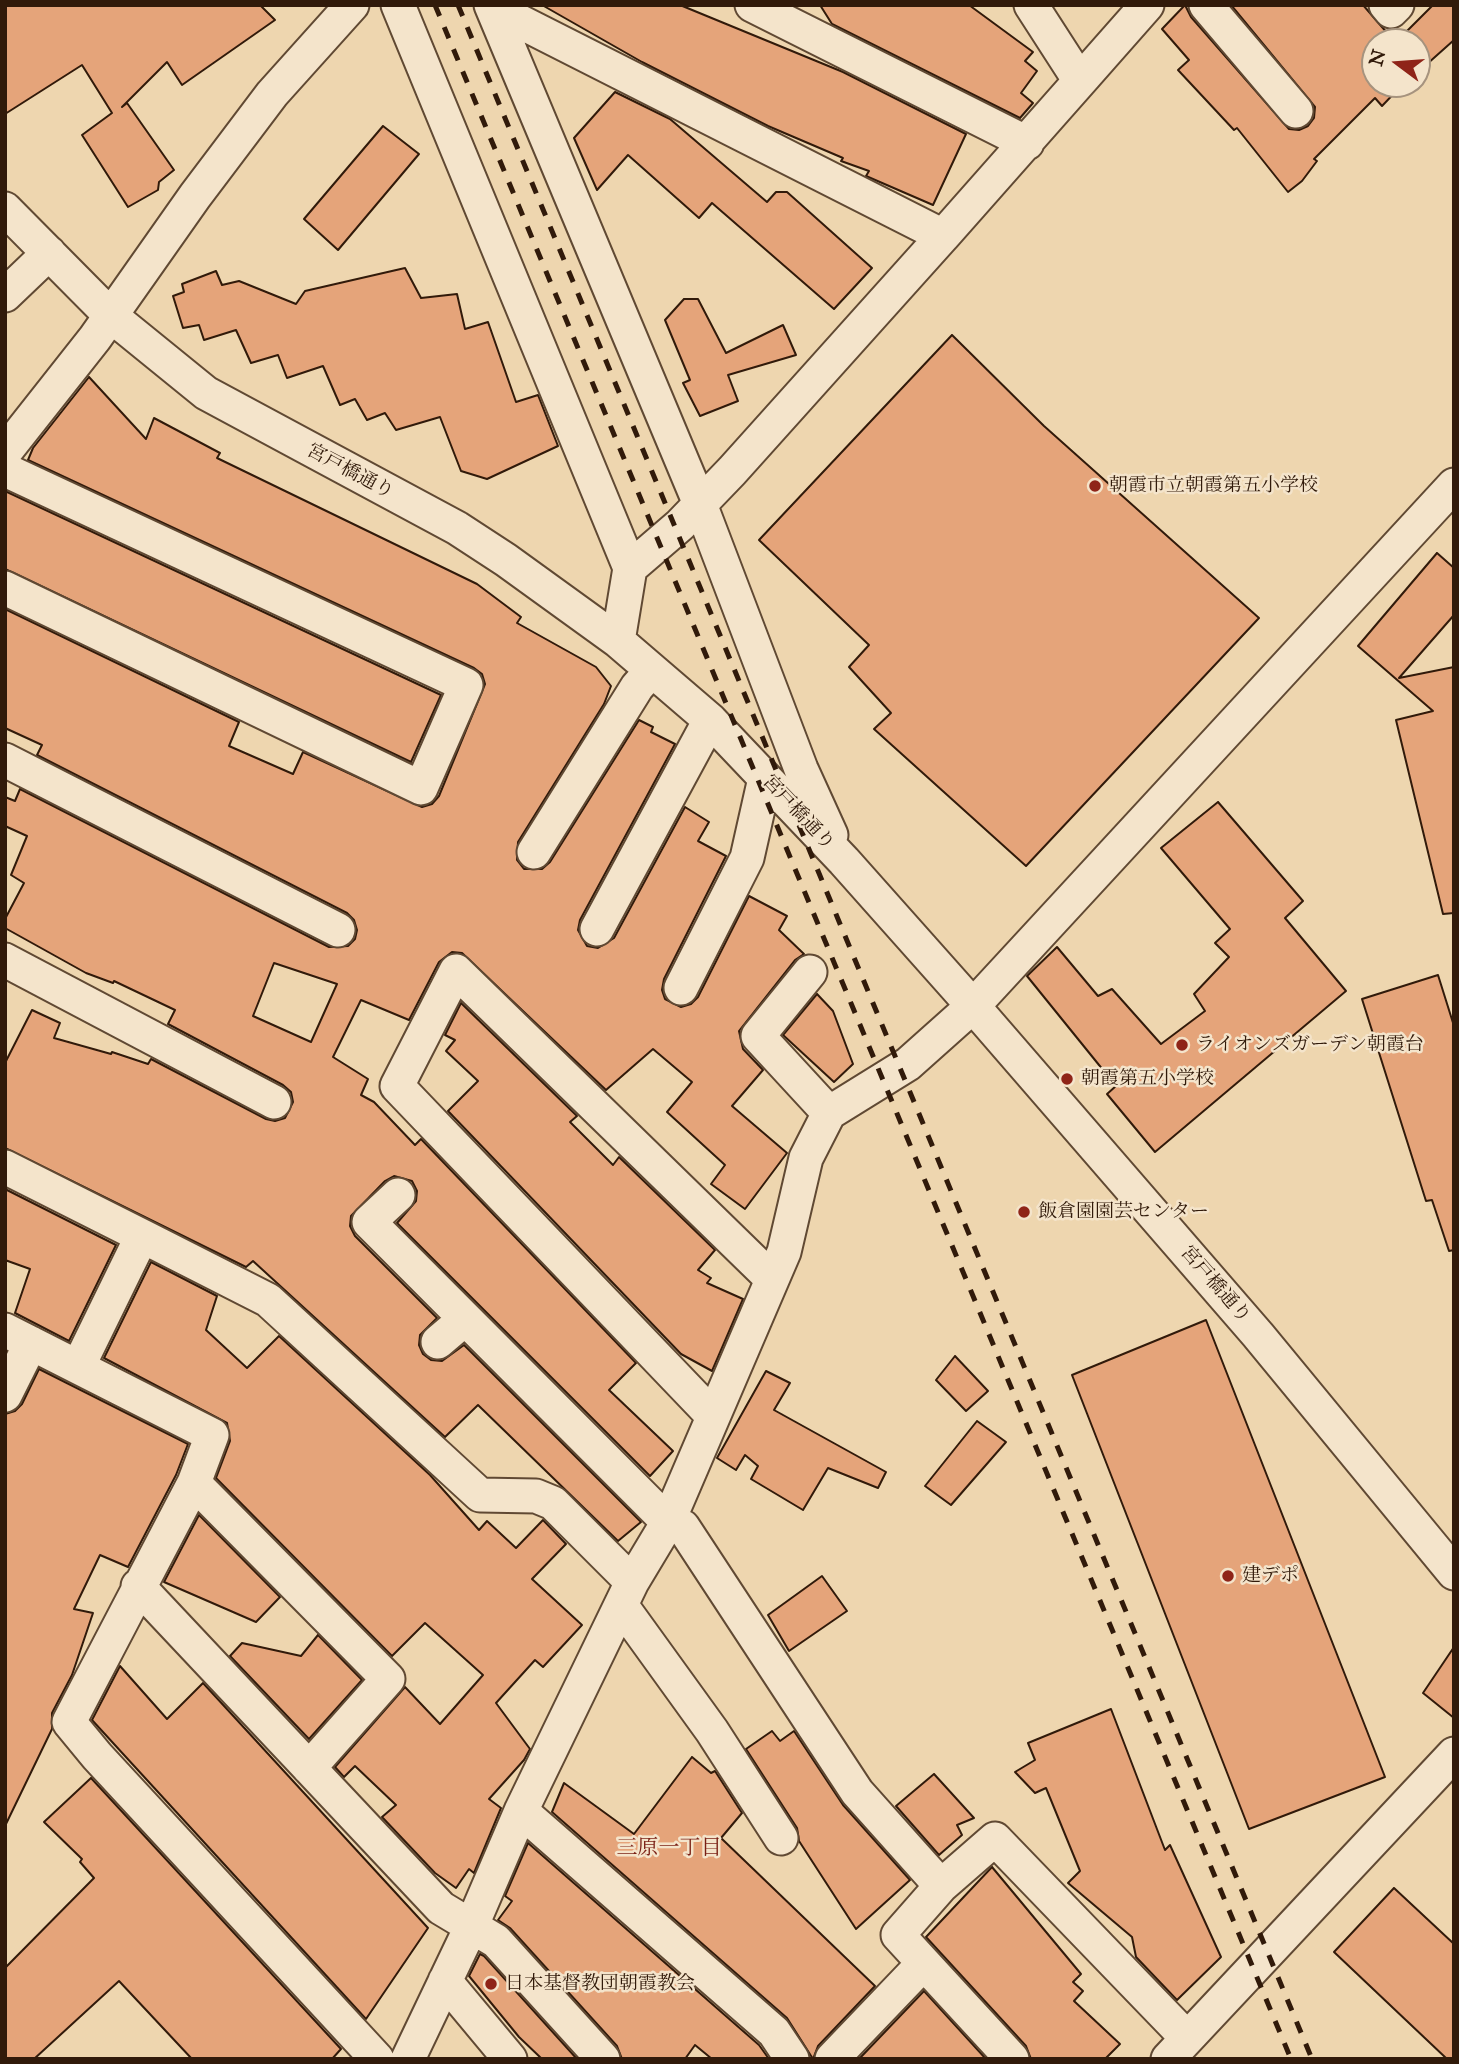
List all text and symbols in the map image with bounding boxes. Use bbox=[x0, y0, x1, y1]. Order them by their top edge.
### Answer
north arrow bbox=[1361, 28, 1431, 98]
text: N bbox=[1364, 47, 1391, 69]
street label: 宮戸橋通り bbox=[303, 440, 397, 504]
place label: 朝霞市立朝霞第五小学校 bbox=[1109, 475, 1318, 497]
marker: 朝霞市立朝霞第五小学校 bbox=[1087, 478, 1103, 494]
street label: 宮戸橋通り bbox=[757, 770, 839, 856]
place label: ライオンズガーデン朝霞台 bbox=[1196, 1034, 1424, 1056]
marker: ライオンズガーデン朝霞台 bbox=[1174, 1037, 1190, 1053]
place label: 朝霞第五小学校 bbox=[1081, 1068, 1214, 1090]
marker: 朝霞第五小学校 bbox=[1059, 1071, 1075, 1087]
place label: 飯倉園園芸センター bbox=[1038, 1201, 1209, 1223]
marker: 飯倉園園芸センター bbox=[1016, 1204, 1032, 1220]
street label: 宮戸橋通り bbox=[1175, 1242, 1255, 1328]
place label: 建デポ bbox=[1242, 1565, 1299, 1587]
marker: 建デポ bbox=[1220, 1568, 1236, 1584]
district label: 三原一丁目 bbox=[617, 1836, 721, 1862]
place label: 日本基督教団朝霞教会 bbox=[505, 1973, 695, 1995]
marker: 日本基督教団朝霞教会 bbox=[483, 1976, 499, 1992]

